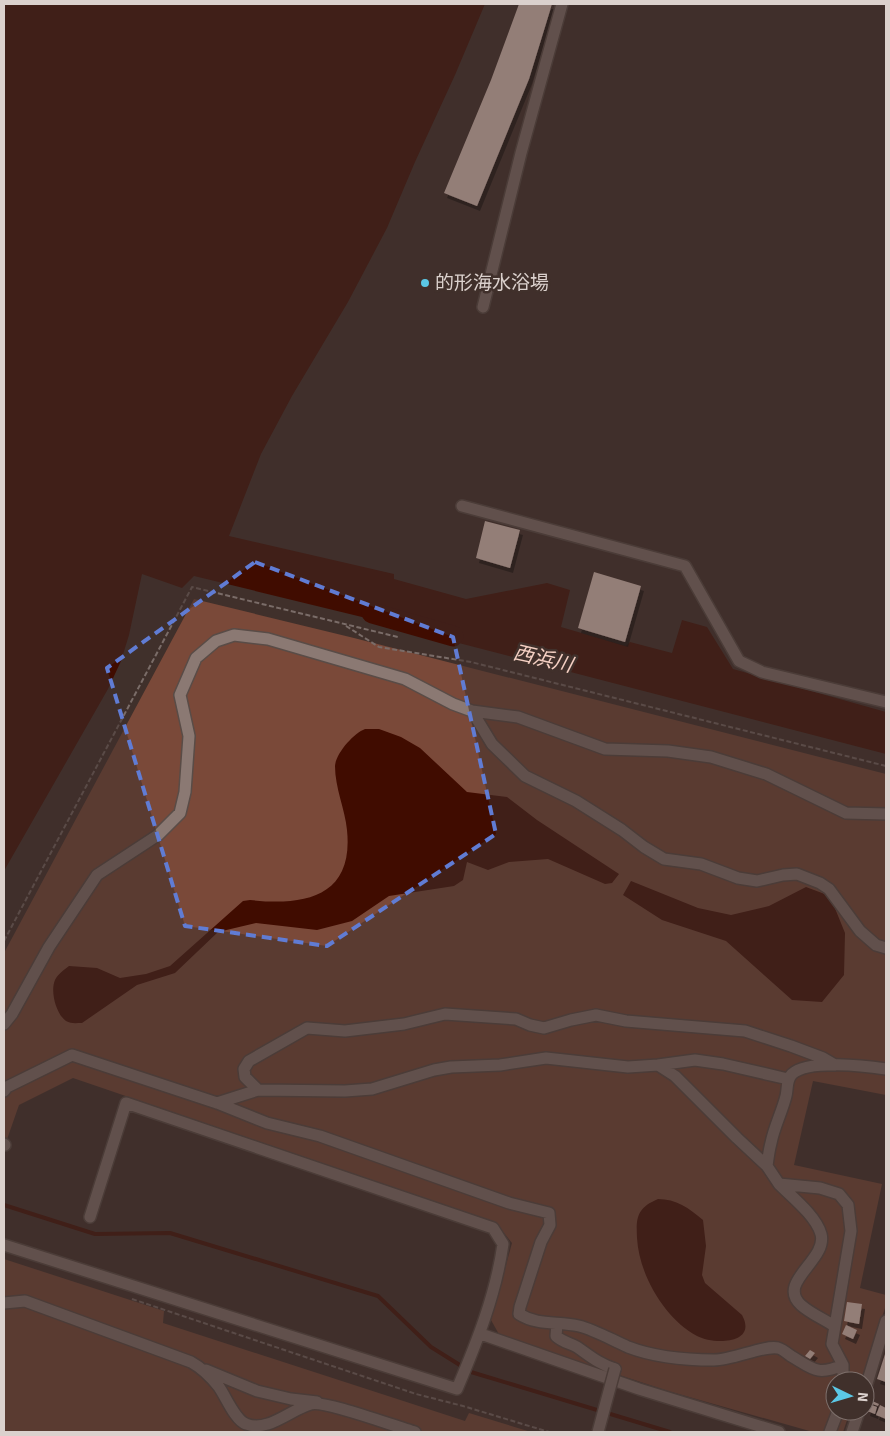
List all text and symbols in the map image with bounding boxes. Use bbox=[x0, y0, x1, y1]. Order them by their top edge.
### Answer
place label: 的形海水浴場 bbox=[435, 271, 549, 295]
marker: 的形海水浴場 bbox=[419, 277, 431, 289]
water label: 西浜川 bbox=[511, 640, 577, 678]
north arrow bbox=[825, 1371, 875, 1421]
text: N bbox=[854, 1391, 871, 1403]

